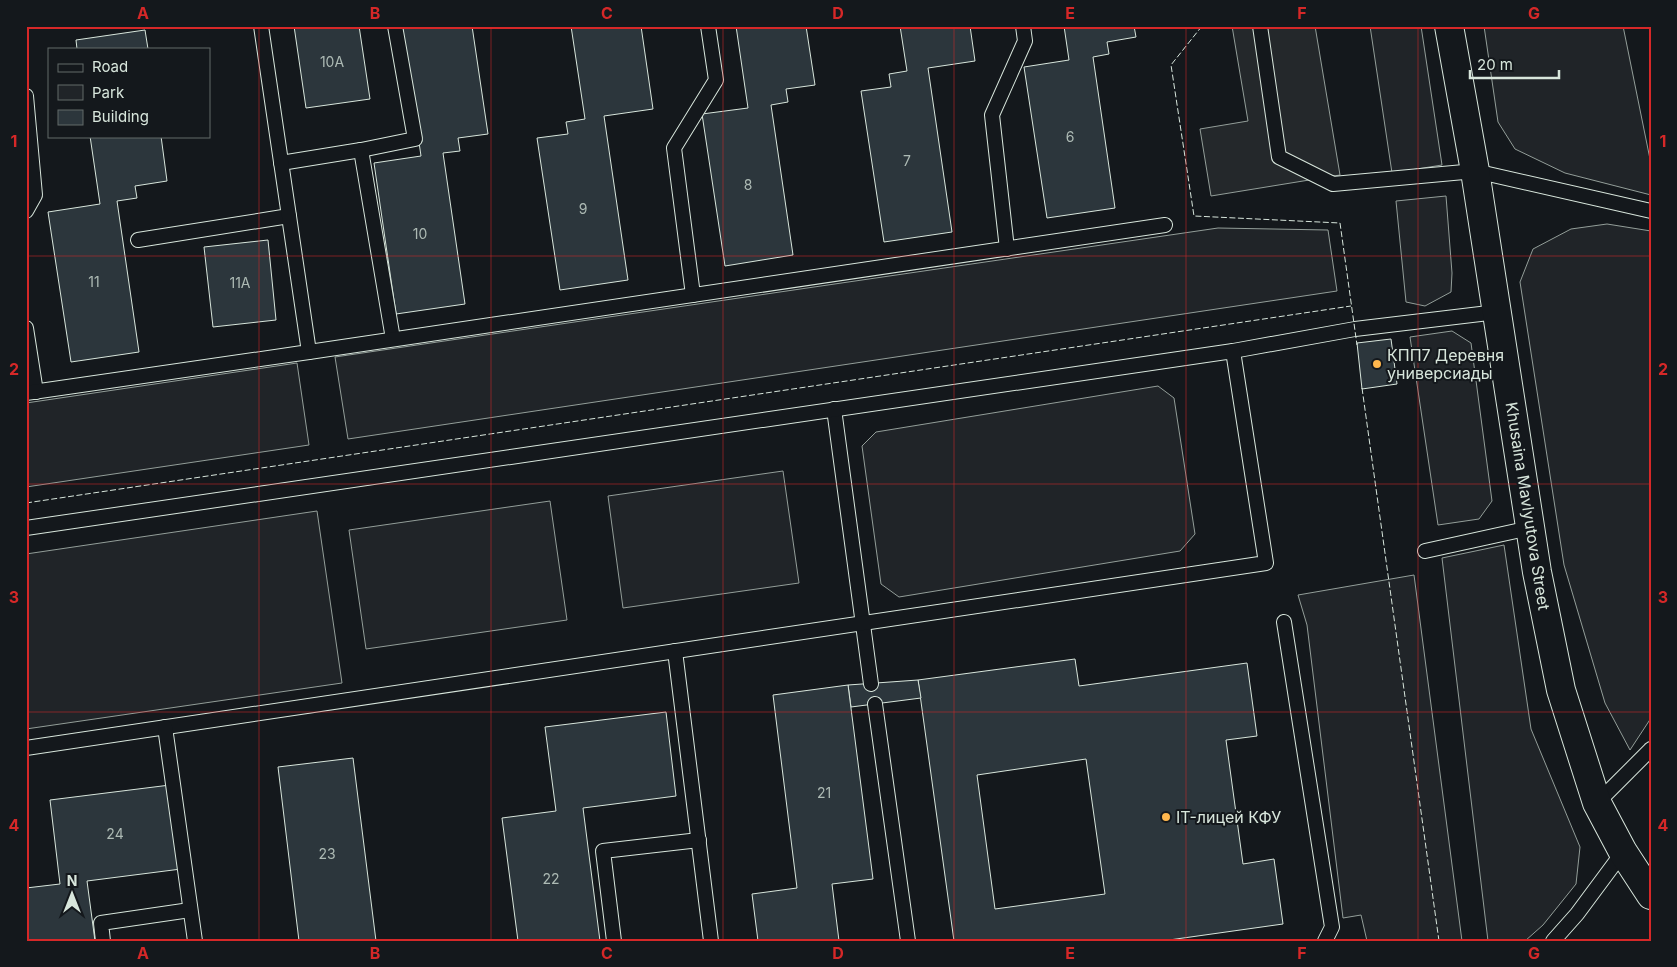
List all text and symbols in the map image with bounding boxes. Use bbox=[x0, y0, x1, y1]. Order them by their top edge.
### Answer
text: A bbox=[137, 3, 149, 23]
text: B bbox=[370, 3, 380, 23]
text: C bbox=[601, 3, 613, 23]
text: D bbox=[832, 3, 844, 23]
text: E bbox=[1065, 3, 1075, 23]
text: F bbox=[1297, 3, 1307, 23]
text: G bbox=[1528, 3, 1540, 23]
legend bbox=[48, 48, 210, 138]
scale bar bbox=[1470, 48, 1558, 80]
house number: 10А bbox=[320, 53, 344, 70]
text: 20 m bbox=[1477, 55, 1513, 74]
text: Road bbox=[92, 57, 128, 76]
text: Park bbox=[92, 83, 125, 102]
text: Building bbox=[92, 107, 149, 126]
house number: 6 bbox=[1066, 128, 1074, 145]
text: 1 bbox=[11, 131, 17, 151]
text: 1 bbox=[1660, 131, 1666, 151]
house number: 7 bbox=[903, 152, 911, 169]
house number: 8 bbox=[744, 176, 752, 193]
house number: 9 bbox=[579, 200, 587, 217]
house number: 10 bbox=[413, 225, 427, 242]
house number: 11 bbox=[88, 273, 100, 290]
house number: 11А bbox=[229, 274, 251, 291]
place label: КПП7 Деревня универсиады bbox=[1387, 345, 1504, 383]
marker: КПП7 Деревня универсиады bbox=[1371, 358, 1383, 370]
text: 2 bbox=[9, 359, 19, 379]
text: 2 bbox=[1658, 359, 1668, 379]
street label: Khusaina Mavlyutova Street bbox=[1502, 400, 1554, 612]
text: 3 bbox=[9, 587, 19, 607]
text: 3 bbox=[1658, 587, 1668, 607]
house number: 21 bbox=[817, 784, 831, 801]
place label: IT-лицей КФУ bbox=[1176, 807, 1281, 827]
marker: IT-лицей КФУ bbox=[1160, 811, 1172, 823]
text: 4 bbox=[9, 815, 20, 835]
text: 4 bbox=[1658, 815, 1669, 835]
house number: 24 bbox=[106, 825, 124, 842]
house number: 23 bbox=[318, 845, 336, 862]
north arrow bbox=[48, 870, 98, 920]
house number: 22 bbox=[542, 870, 560, 887]
text: N bbox=[67, 872, 77, 889]
text: A bbox=[137, 943, 149, 963]
text: B bbox=[370, 943, 380, 963]
text: C bbox=[601, 943, 613, 963]
text: D bbox=[832, 943, 844, 963]
text: E bbox=[1065, 943, 1075, 963]
text: F bbox=[1297, 943, 1307, 963]
text: G bbox=[1528, 943, 1540, 963]

